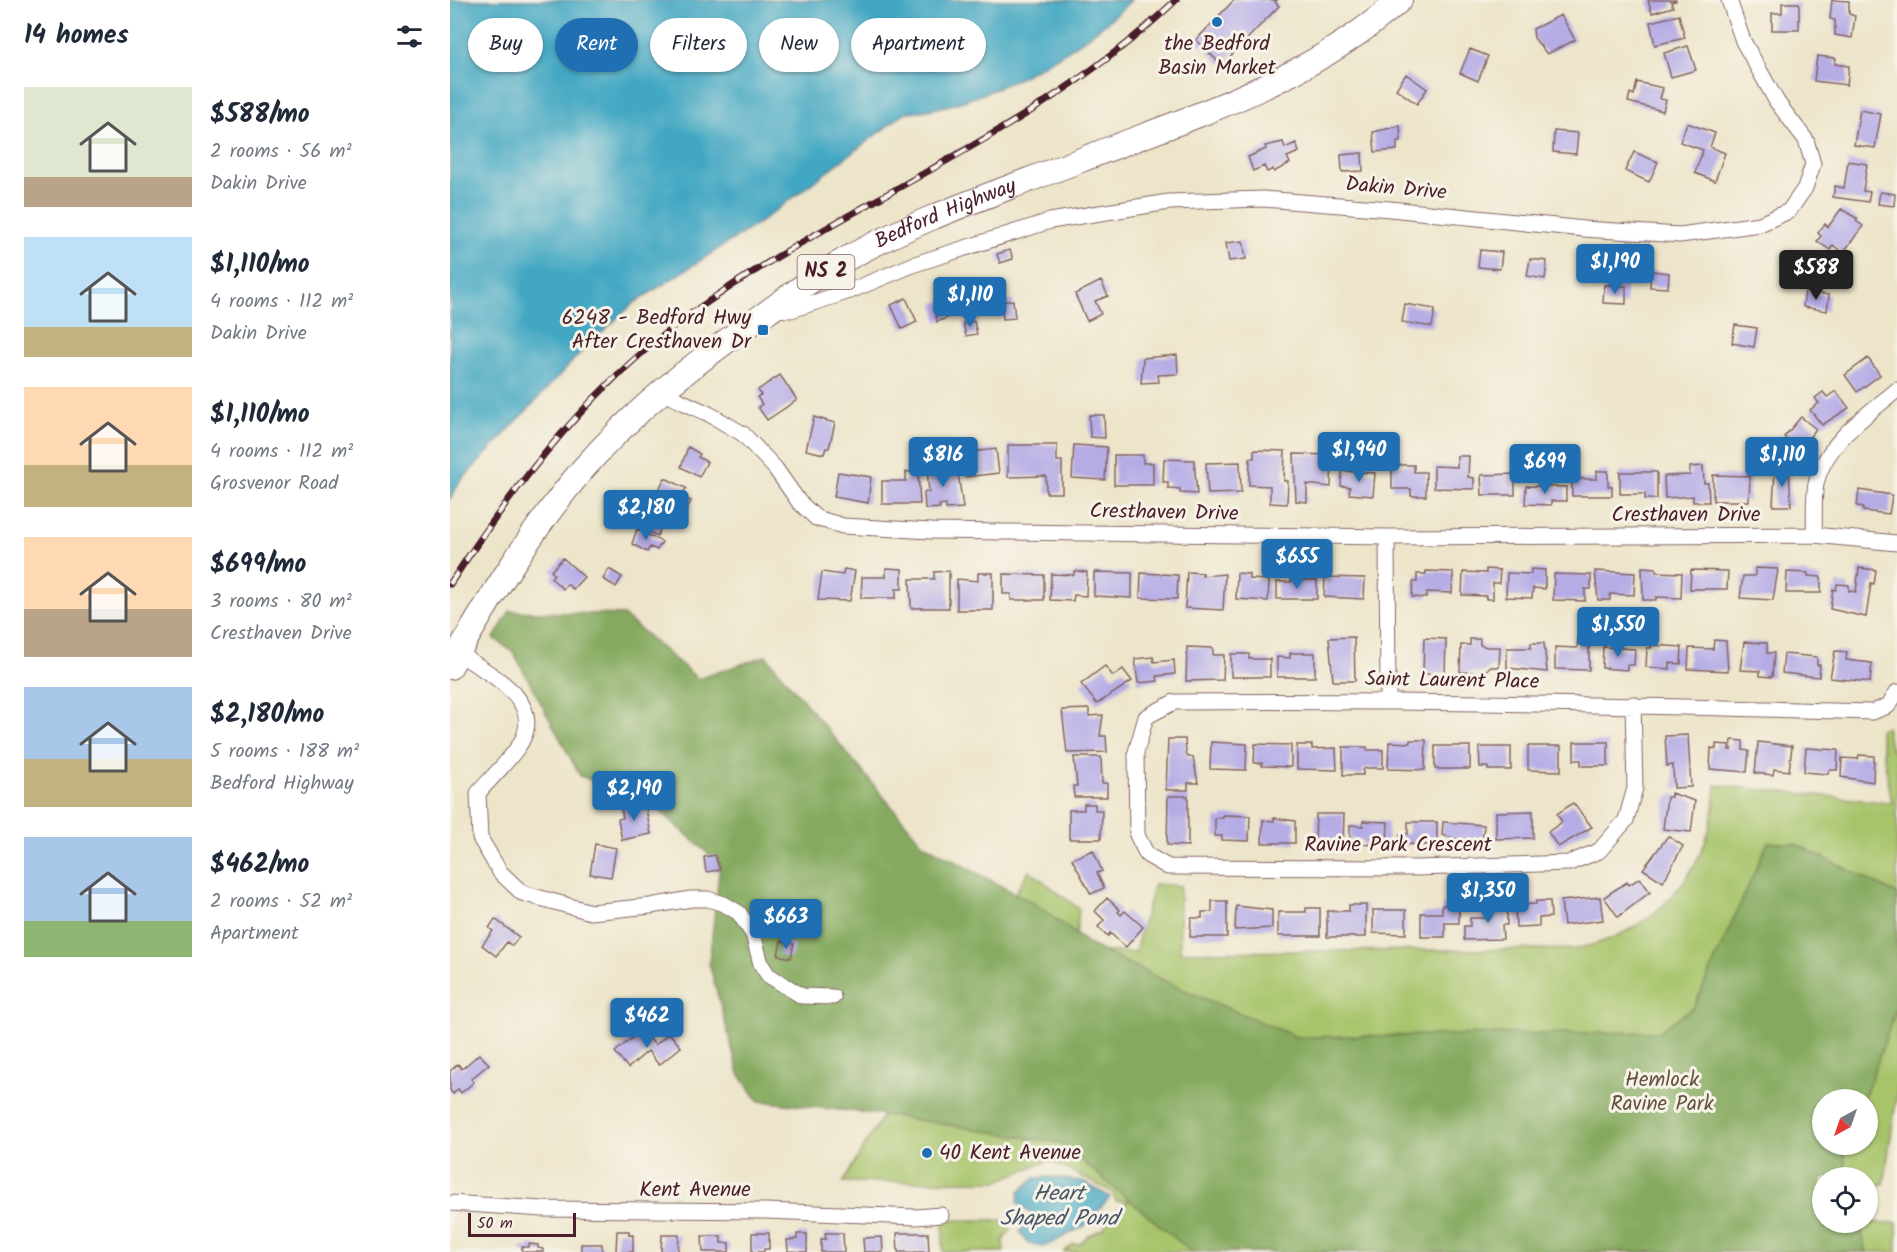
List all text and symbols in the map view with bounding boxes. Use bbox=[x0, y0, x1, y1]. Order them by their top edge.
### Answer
text: 14 homes bbox=[24, 15, 129, 57]
marker: the Bedford Basin Market bbox=[1210, 15, 1224, 29]
chip: Buy bbox=[468, 18, 543, 72]
chip: Rent bbox=[555, 18, 638, 72]
chip: Filters bbox=[650, 18, 747, 72]
chip: New bbox=[759, 18, 839, 72]
chip: Apartment bbox=[851, 18, 986, 72]
icon: filters bbox=[393, 20, 426, 53]
place label: the Bedford Basin Market bbox=[1158, 28, 1277, 85]
text: $588/mo bbox=[210, 94, 310, 136]
icon: home bbox=[72, 111, 144, 183]
text: 2 rooms · 56 m² bbox=[210, 136, 352, 168]
text: Dakin Drive bbox=[210, 168, 307, 200]
street label: Dakin Drive bbox=[1344, 168, 1449, 210]
street label: Bedford Highway bbox=[869, 169, 1021, 258]
text: $1,110/mo bbox=[210, 244, 310, 286]
pin: $1,190 bbox=[1566, 244, 1664, 295]
text: $1,190 bbox=[1590, 247, 1640, 279]
pin: $588 bbox=[1780, 250, 1852, 301]
text: $588 bbox=[1793, 253, 1839, 285]
road number: NS 2 bbox=[798, 255, 854, 289]
icon: home bbox=[72, 261, 144, 333]
pin: $1,110 bbox=[921, 277, 1019, 328]
text: $1,110 bbox=[947, 280, 993, 312]
text: 4 rooms · 112 m² bbox=[210, 286, 353, 318]
place label: 6248 - Bedford Hwy After Cresthaven Dr bbox=[562, 302, 752, 359]
text: Dakin Drive bbox=[210, 318, 307, 350]
marker: 6248 - Bedford Hwy After Cresthaven Dr bbox=[756, 323, 770, 337]
text: $1,110/mo bbox=[210, 394, 310, 436]
icon: home bbox=[72, 411, 144, 483]
pin: $1,940 bbox=[1310, 432, 1408, 483]
text: $1,940 bbox=[1332, 435, 1386, 467]
text: 4 rooms · 112 m² bbox=[210, 436, 353, 468]
pin: $816 bbox=[907, 437, 979, 488]
pin: $1,110 bbox=[1733, 437, 1831, 488]
text: $816 bbox=[923, 440, 963, 472]
text: $1,110 bbox=[1759, 440, 1805, 472]
pin: $699 bbox=[1509, 444, 1581, 495]
text: $699 bbox=[1524, 447, 1566, 479]
text: Grosvenor Road bbox=[210, 468, 338, 500]
pin: $2,180 bbox=[597, 490, 695, 541]
text: $2,180 bbox=[618, 493, 674, 525]
street label: Cresthaven Drive bbox=[1089, 495, 1239, 531]
street label: Cresthaven Drive bbox=[1612, 499, 1761, 532]
pin: $655 bbox=[1261, 539, 1333, 590]
text: $655 bbox=[1276, 542, 1318, 574]
text: $699/mo bbox=[210, 544, 306, 586]
icon: home bbox=[72, 561, 144, 633]
text: 3 rooms · 80 m² bbox=[210, 586, 352, 618]
pin: $1,550 bbox=[1569, 607, 1667, 658]
text: $1,550 bbox=[1591, 610, 1645, 642]
text: Cresthaven Drive bbox=[210, 618, 352, 650]
street label: Saint Laurent Place bbox=[1364, 663, 1540, 699]
text: $2,180/mo bbox=[210, 694, 324, 736]
icon: home bbox=[72, 711, 144, 783]
text: 5 rooms · 188 m² bbox=[210, 736, 359, 768]
text: Bedford Highway bbox=[210, 768, 354, 800]
pin: $2,190 bbox=[585, 771, 683, 822]
text: $2,190 bbox=[606, 774, 662, 806]
street label: Ravine Park Crescent bbox=[1304, 829, 1493, 862]
text: $462/mo bbox=[210, 844, 309, 886]
icon: home bbox=[72, 861, 144, 933]
pin: $1,350 bbox=[1439, 873, 1537, 924]
text: $1,350 bbox=[1461, 876, 1515, 908]
text: 2 rooms · 52 m² bbox=[210, 886, 352, 918]
pin: $663 bbox=[750, 899, 822, 950]
text: $663 bbox=[764, 902, 808, 934]
text: Apartment bbox=[210, 918, 299, 950]
pin: $462 bbox=[611, 998, 683, 1049]
text: $462 bbox=[624, 1001, 670, 1033]
park label: Hemlock Ravine Park bbox=[1610, 1064, 1714, 1121]
north arrow bbox=[1812, 1089, 1878, 1155]
map controls bbox=[1812, 1089, 1878, 1233]
place label: 40 Kent Avenue bbox=[939, 1137, 1081, 1170]
marker: 40 Kent Avenue bbox=[920, 1146, 934, 1160]
button: locate bbox=[1812, 1167, 1878, 1233]
street label: Kent Avenue bbox=[639, 1174, 751, 1207]
water label: Heart Shaped Pond bbox=[1000, 1177, 1123, 1237]
scale bar bbox=[468, 1210, 576, 1238]
text: 50 m bbox=[477, 1211, 513, 1236]

